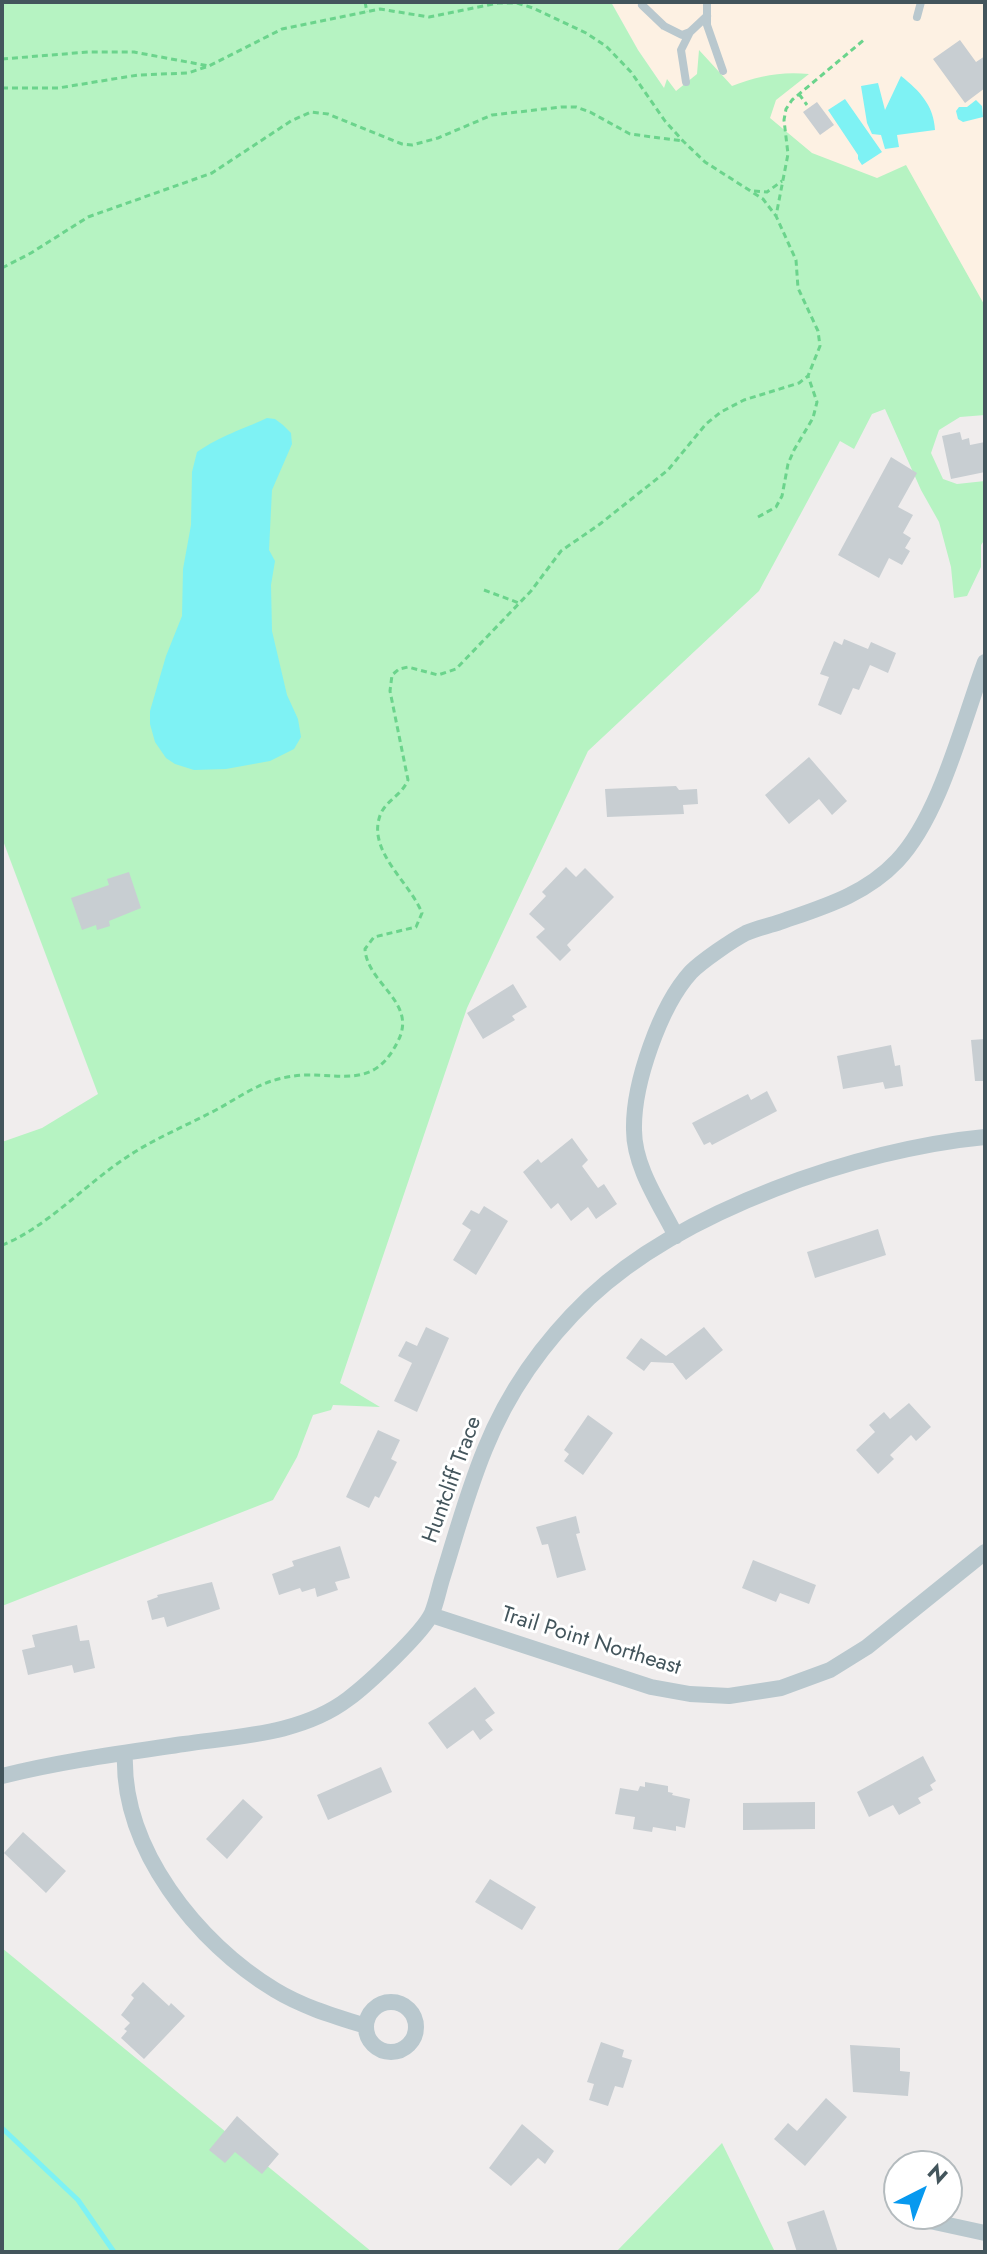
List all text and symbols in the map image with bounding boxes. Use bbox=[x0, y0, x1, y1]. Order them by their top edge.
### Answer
street label: Huntcliff Trace bbox=[418, 1413, 488, 1547]
street label: Trail Point Northeast bbox=[498, 1602, 684, 1682]
north arrow bbox=[883, 2150, 963, 2230]
text: N bbox=[921, 2156, 955, 2191]

